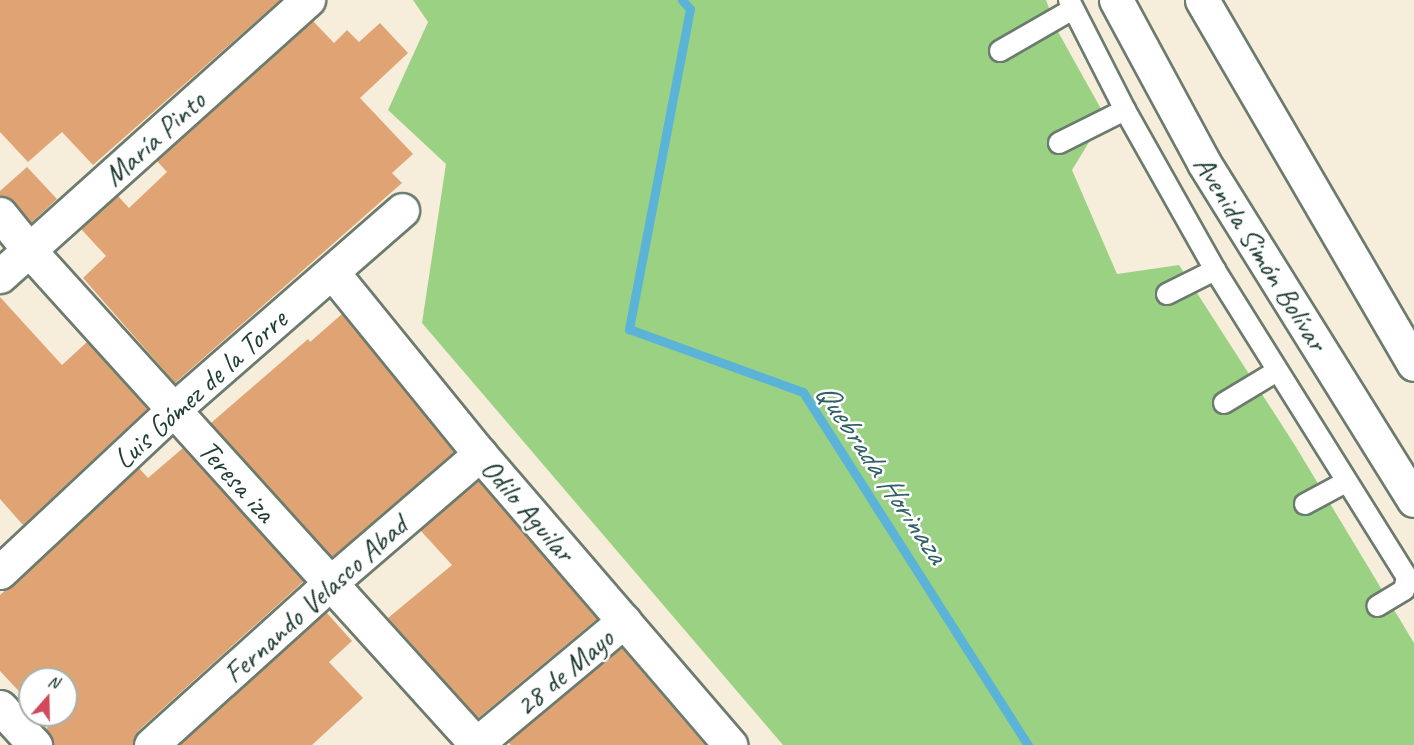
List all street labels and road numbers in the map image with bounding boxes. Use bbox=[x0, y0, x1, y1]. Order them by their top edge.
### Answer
street label: María Pinto bbox=[95, 83, 213, 193]
street label: Avenida Simón Bolívar bbox=[1186, 148, 1336, 358]
street label: Luis Gómez de la Torre bbox=[106, 302, 294, 476]
street label: Teresa iza bbox=[191, 432, 283, 530]
street label: Odilo Aguilar bbox=[473, 451, 583, 569]
street label: Fernando Velasco Abad bbox=[216, 507, 414, 691]
street label: 28 de Mayo bbox=[507, 620, 621, 724]

